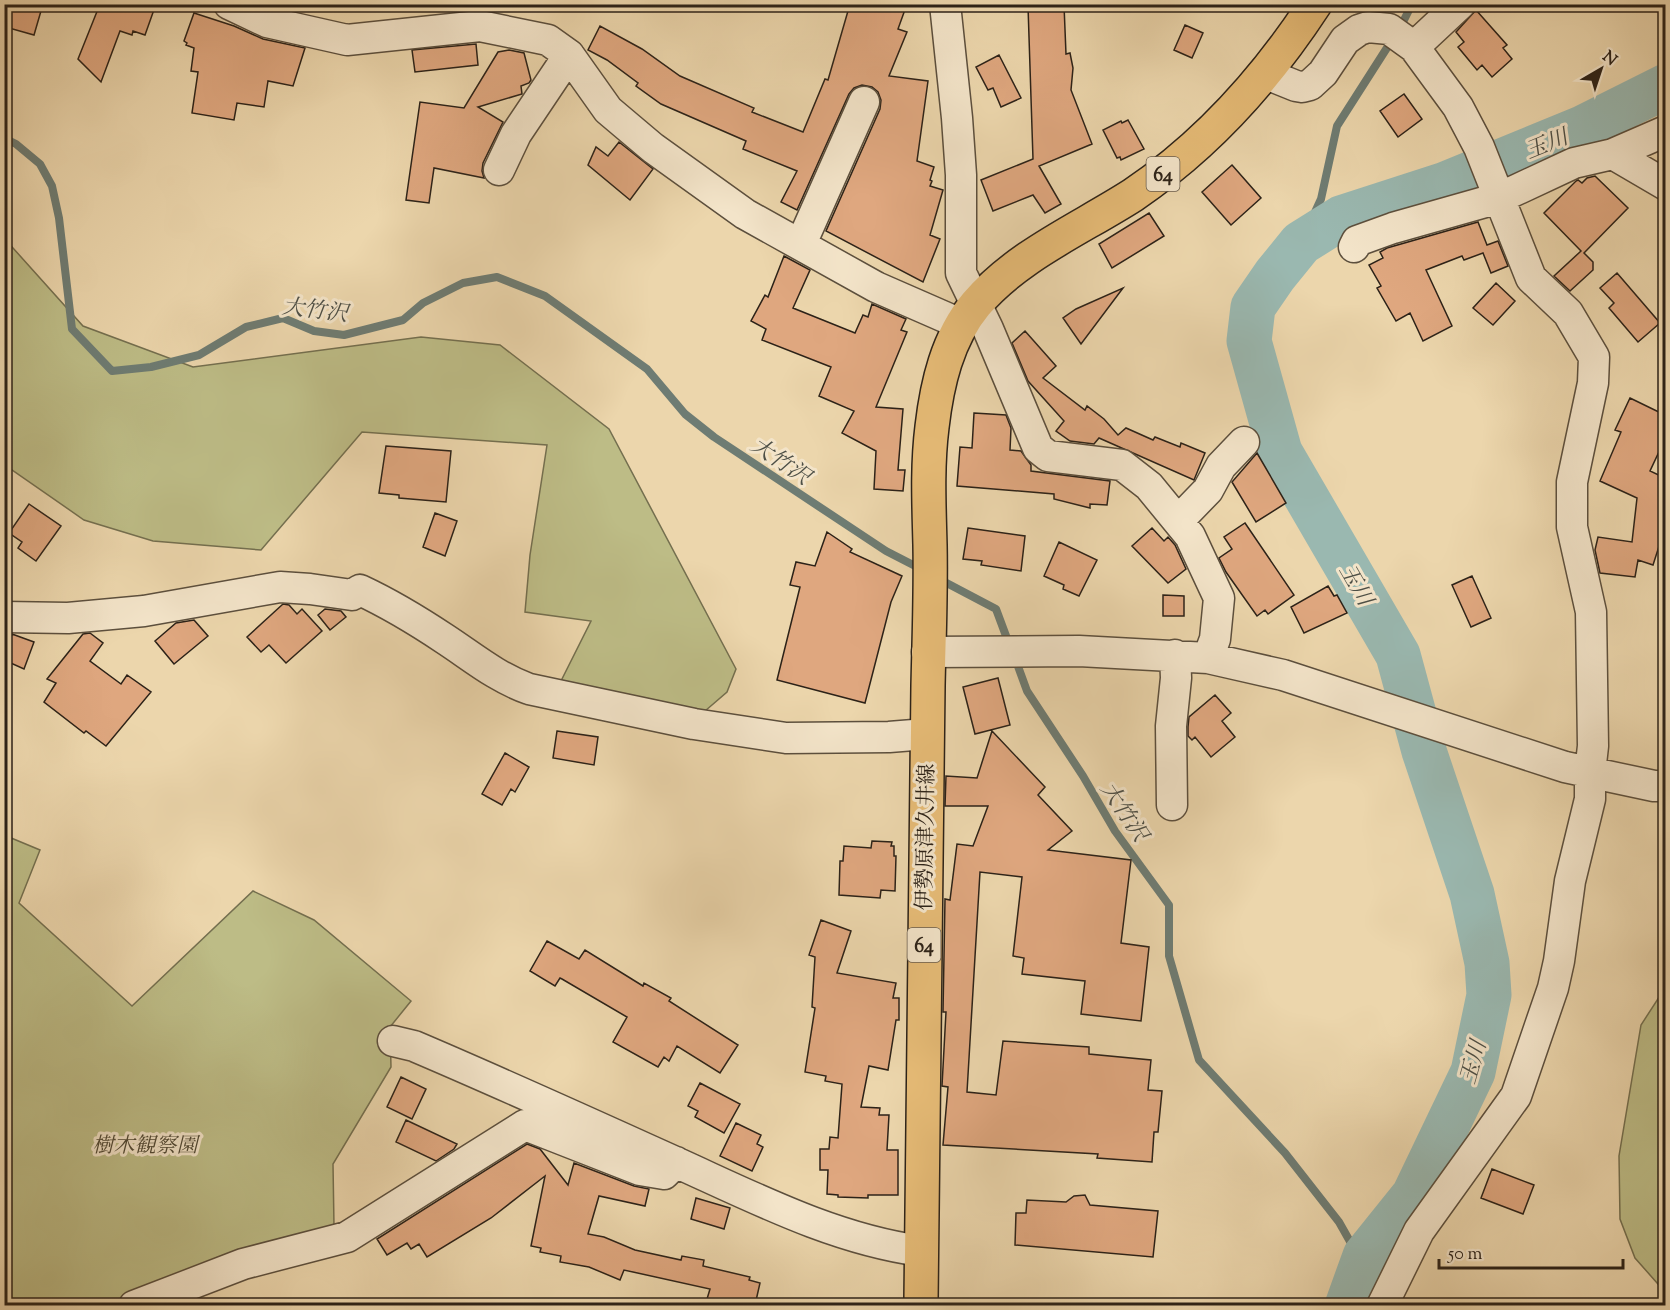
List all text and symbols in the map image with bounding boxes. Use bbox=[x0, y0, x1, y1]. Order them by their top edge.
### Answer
north arrow bbox=[1571, 39, 1631, 99]
text: N bbox=[1597, 46, 1621, 72]
water label: 玉川 bbox=[1521, 122, 1575, 169]
road number: 64 bbox=[1146, 157, 1180, 191]
water label: 大竹沢 bbox=[280, 292, 352, 332]
water label: 大竹沢 bbox=[743, 431, 818, 496]
water label: 玉川 bbox=[1330, 558, 1380, 614]
street label: 伊勢原津久井線 bbox=[911, 763, 943, 911]
water label: 大竹沢 bbox=[1091, 776, 1156, 851]
road number: 64 bbox=[908, 928, 940, 962]
water label: 玉川 bbox=[1453, 1035, 1497, 1088]
park label: 樹木観察園 bbox=[93, 1132, 200, 1162]
scale bar bbox=[1439, 1232, 1624, 1270]
text: 50 m bbox=[1447, 1242, 1483, 1268]

